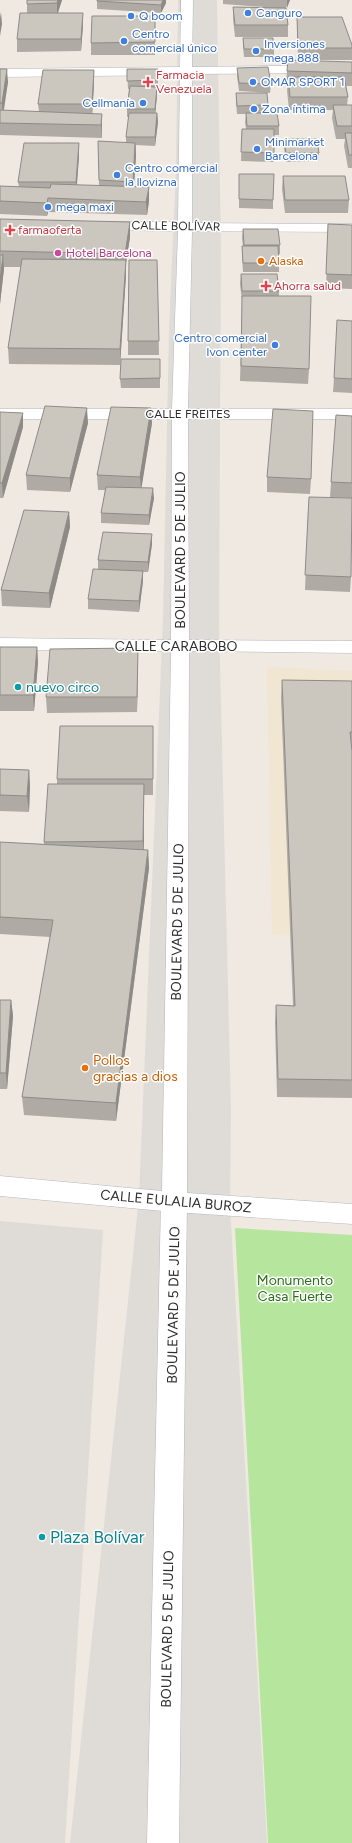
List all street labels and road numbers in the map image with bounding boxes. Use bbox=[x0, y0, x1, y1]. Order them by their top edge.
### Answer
street label: CALLE BOLÍVAR bbox=[131, 218, 221, 234]
street label: CALLE FREITES bbox=[146, 407, 230, 421]
street label: BOULEVARD 5 DE JULIO bbox=[172, 471, 189, 629]
street label: CALLE CARABOBO bbox=[115, 638, 237, 655]
street label: BOULEVARD 5 DE JULIO bbox=[168, 843, 187, 1001]
street label: CALLE EULALIA BUROZ bbox=[100, 1186, 252, 1217]
street label: BOULEVARD 5 DE JULIO bbox=[164, 1226, 183, 1384]
street label: BOULEVARD 5 DE JULIO bbox=[158, 1550, 177, 1708]

